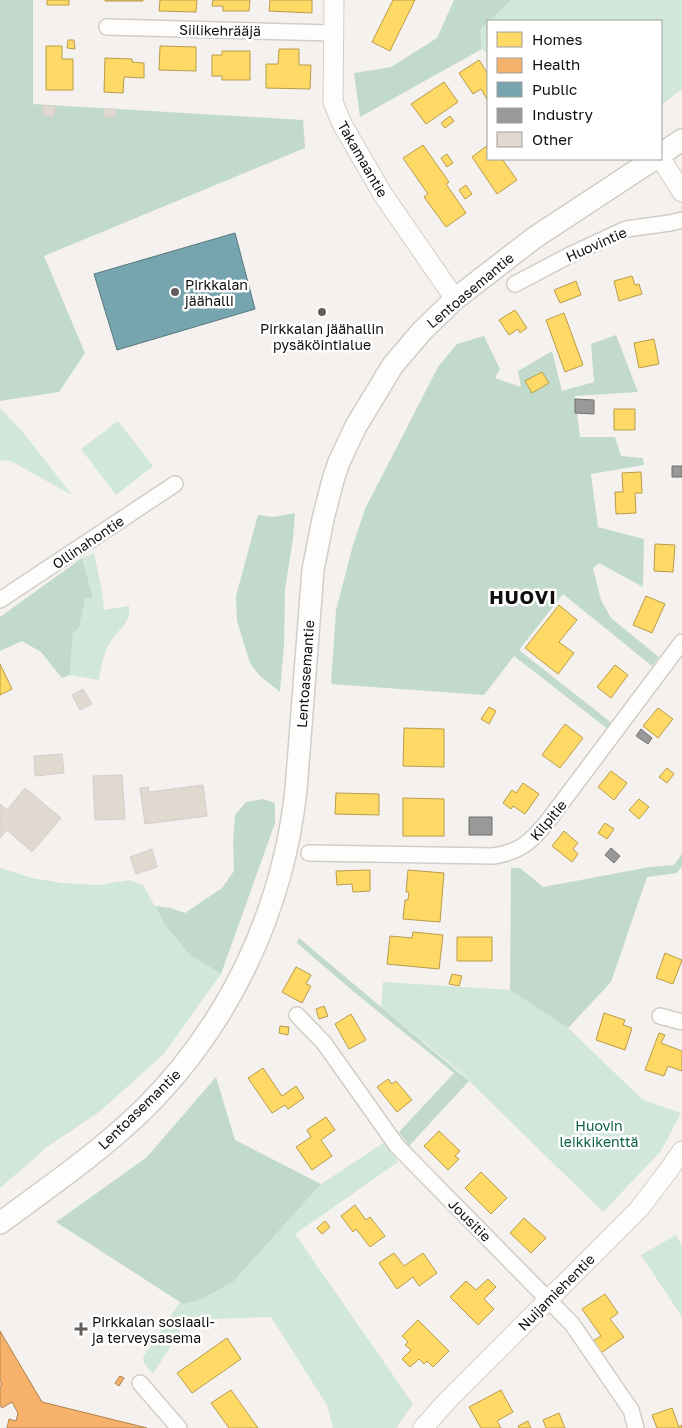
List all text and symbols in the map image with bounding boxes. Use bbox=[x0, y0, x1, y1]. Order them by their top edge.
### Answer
legend bbox=[487, 20, 662, 160]
street label: Siilikehrääjä bbox=[179, 21, 261, 39]
text: Homes bbox=[532, 30, 582, 48]
text: Health bbox=[532, 55, 580, 73]
text: Public bbox=[532, 80, 577, 98]
text: Industry bbox=[532, 105, 593, 123]
street label: Takamaantie bbox=[334, 118, 392, 200]
text: Other bbox=[532, 130, 573, 148]
street label: Huovintie bbox=[563, 223, 629, 265]
street label: Lentoasemantie bbox=[423, 249, 517, 331]
place label: Pirkkalan jäähalli bbox=[184, 276, 248, 309]
marker: Pirkkalan jäähalli bbox=[169, 286, 181, 298]
marker: Pirkkalan jäähallin pysäköintialue bbox=[316, 306, 328, 318]
place label: Pirkkalan jäähallin pysäköintialue bbox=[260, 320, 384, 353]
street label: Ollinahontie bbox=[49, 512, 127, 572]
district label: HUOVI bbox=[489, 585, 557, 608]
street label: Lentoasemantie bbox=[293, 619, 317, 729]
street label: Kilpitie bbox=[526, 796, 570, 844]
street label: Lentoasemantie bbox=[94, 1065, 184, 1153]
park label: Huovin leikkikenttä bbox=[560, 1117, 638, 1150]
street label: Jousitie bbox=[445, 1195, 495, 1245]
street label: Nuijamiehentie bbox=[514, 1250, 598, 1334]
place label: Pirkkalan sosiaali- ja terveysasema bbox=[91, 1313, 215, 1346]
marker: Pirkkalan sosiaali- ja terveysasema bbox=[74, 1322, 88, 1336]

